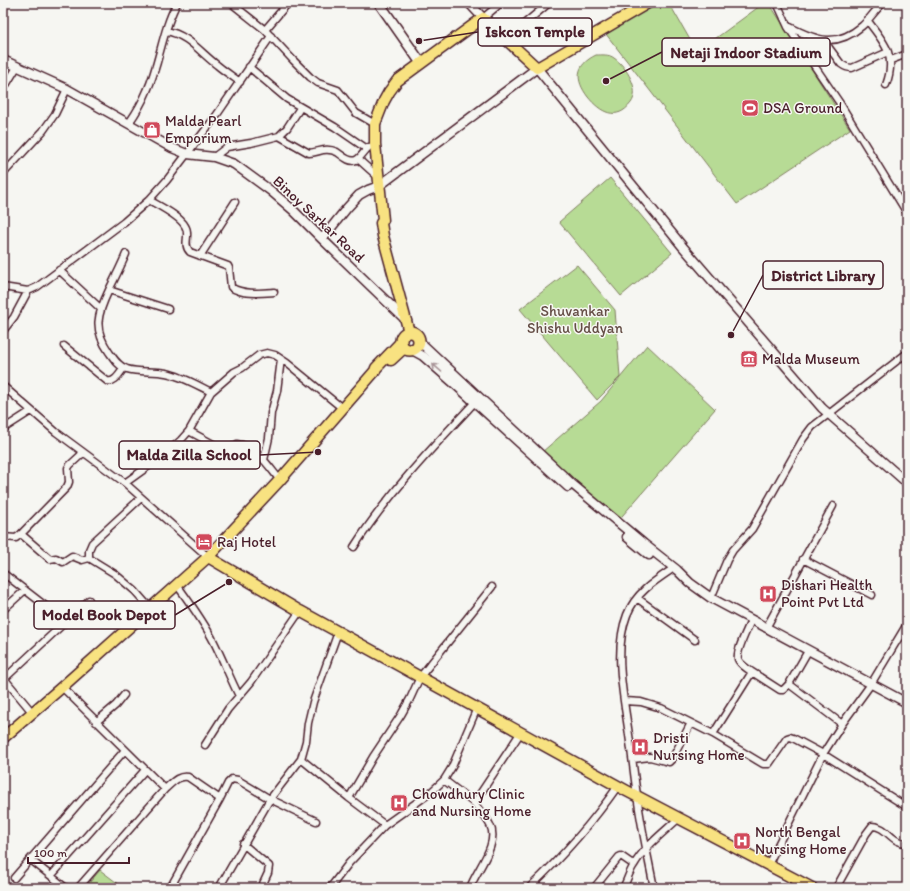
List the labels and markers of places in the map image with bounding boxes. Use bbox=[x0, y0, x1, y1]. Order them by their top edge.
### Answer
callout: Iskcon Temple bbox=[478, 18, 592, 46]
callout: Netaji Indoor Stadium bbox=[662, 38, 830, 66]
sports icon: DSA Ground bbox=[740, 98, 760, 118]
place label: DSA Ground bbox=[763, 99, 843, 117]
place label: Malda Pearl Emporium bbox=[165, 112, 242, 147]
shop icon: Malda Pearl Emporium bbox=[142, 120, 162, 140]
callout: District Library bbox=[763, 261, 883, 289]
museum icon: Malda Museum bbox=[739, 349, 759, 369]
place label: Malda Museum bbox=[762, 350, 860, 368]
callout: Malda Zilla School bbox=[119, 441, 260, 469]
hotel icon: Raj Hotel bbox=[194, 532, 214, 552]
place label: Raj Hotel bbox=[217, 533, 277, 551]
place label: Dishari Health Point Pvt Ltd bbox=[781, 576, 872, 611]
hospital icon: Dishari Health Point Pvt Ltd bbox=[758, 584, 778, 604]
callout: Model Book Depot bbox=[34, 601, 175, 629]
place label: Dristi Nursing Home bbox=[653, 729, 745, 764]
hospital icon: Dristi Nursing Home bbox=[630, 737, 650, 757]
place label: Chowdhury Clinic and Nursing Home bbox=[412, 785, 531, 820]
hospital icon: Chowdhury Clinic and Nursing Home bbox=[389, 793, 409, 813]
place label: North Bengal Nursing Home bbox=[755, 823, 847, 858]
hospital icon: North Bengal Nursing Home bbox=[732, 831, 752, 851]

